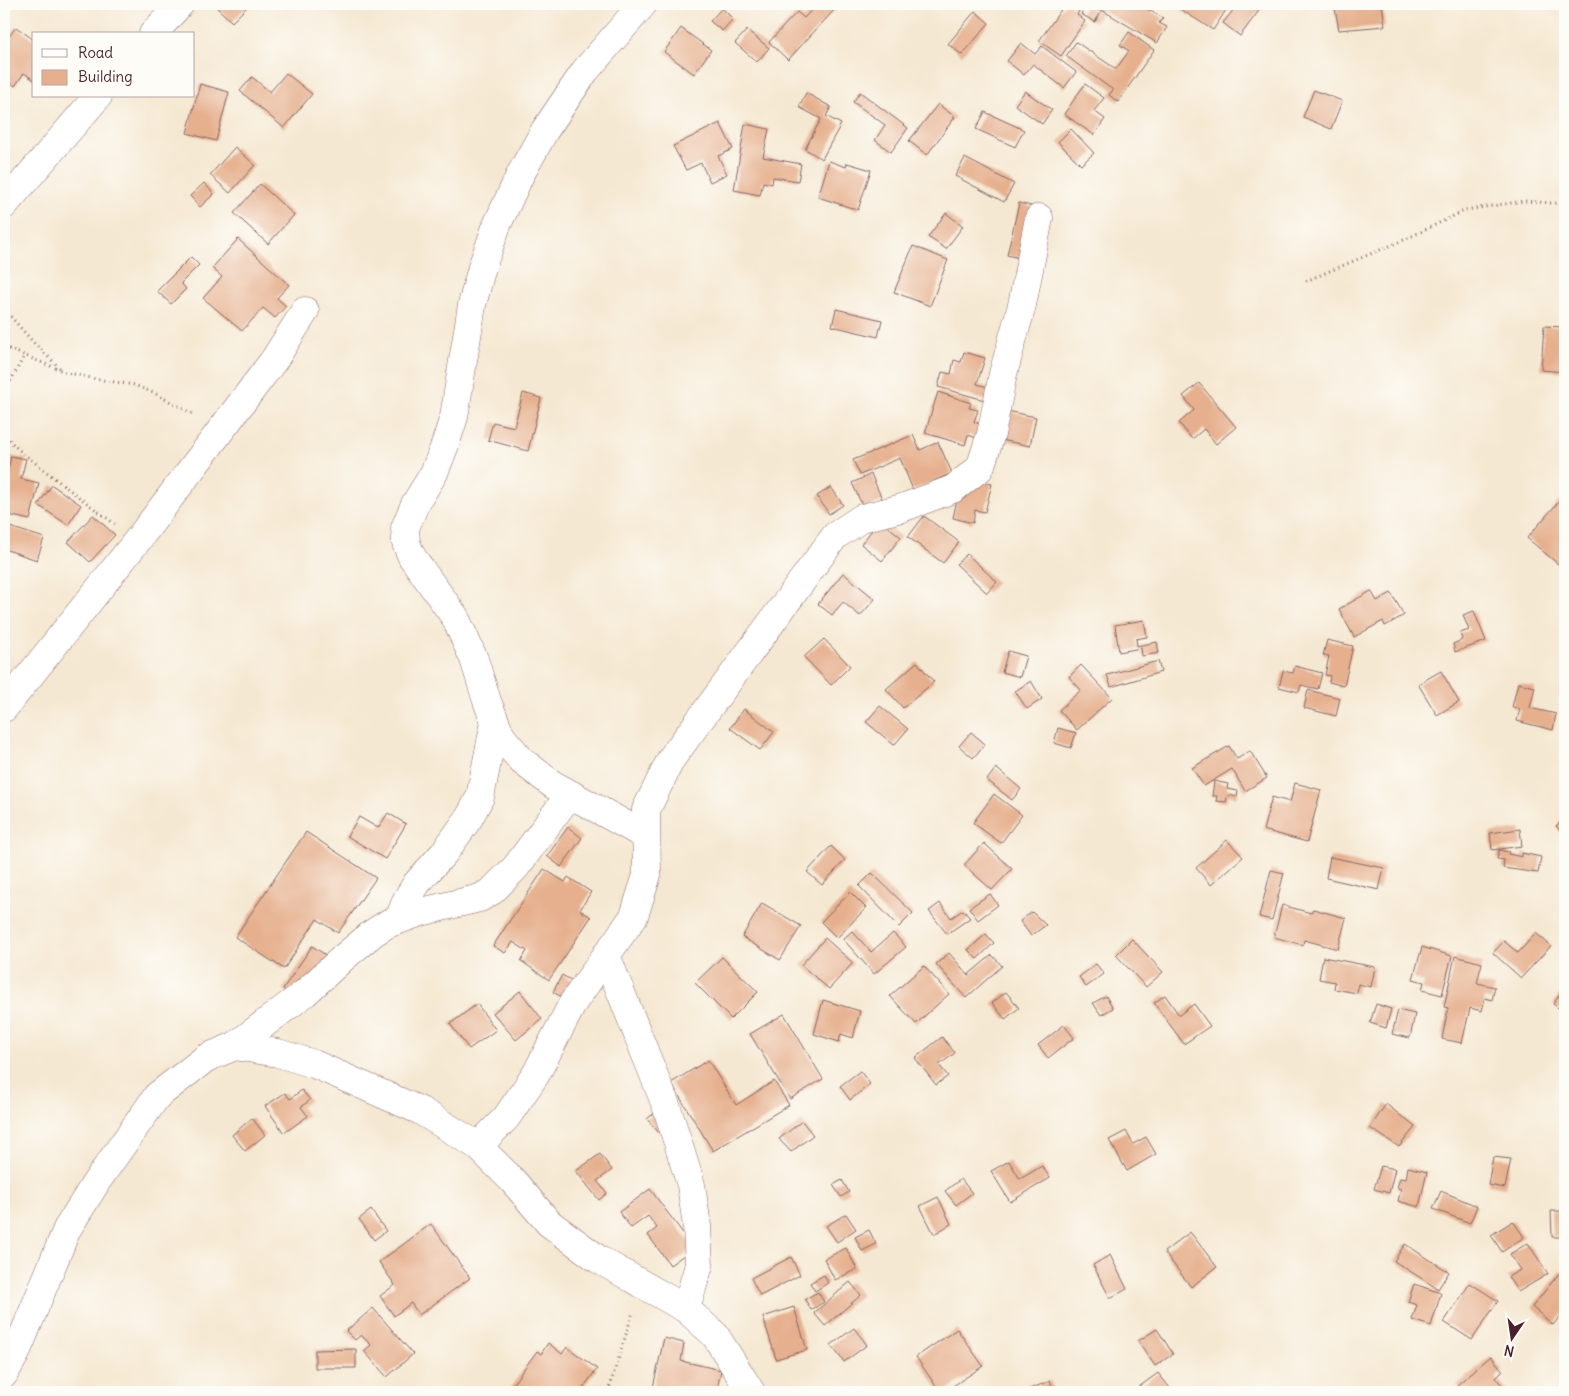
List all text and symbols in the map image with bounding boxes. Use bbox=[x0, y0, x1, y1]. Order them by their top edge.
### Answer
legend bbox=[32, 32, 195, 98]
text: Road bbox=[78, 43, 113, 62]
text: Building bbox=[78, 67, 133, 86]
north arrow bbox=[1486, 1314, 1536, 1364]
text: N bbox=[1502, 1341, 1516, 1361]

